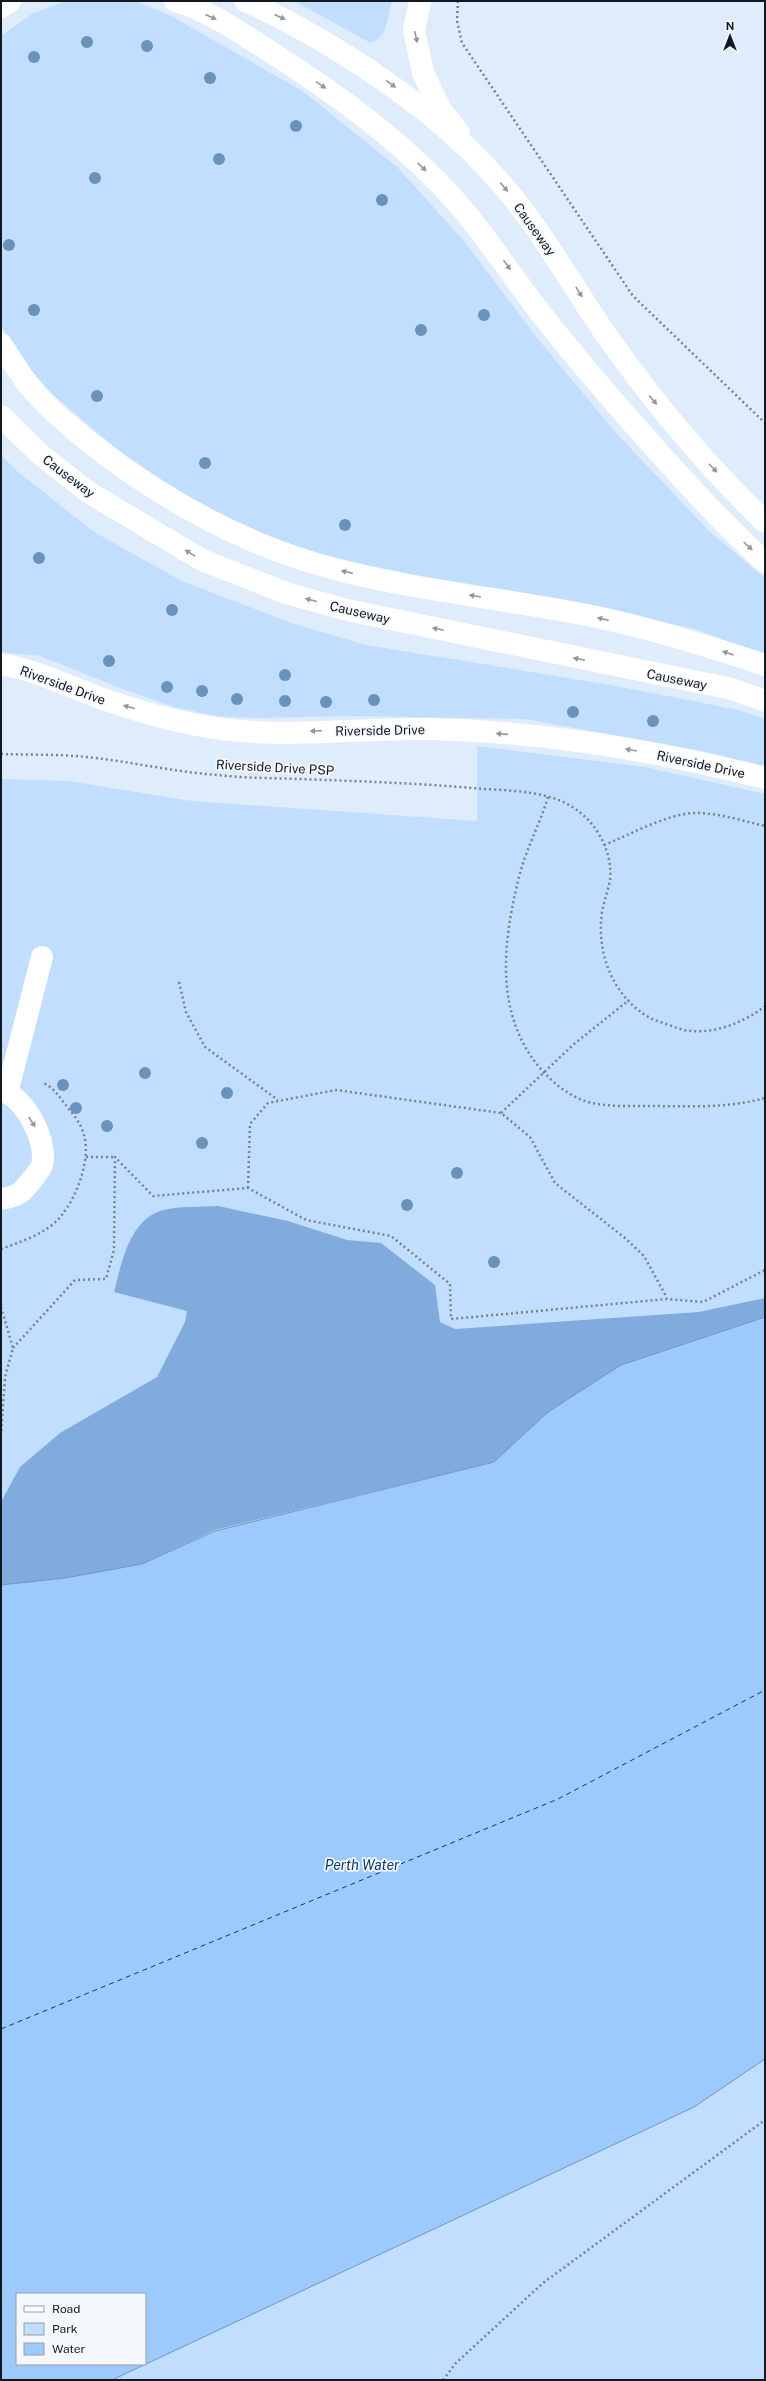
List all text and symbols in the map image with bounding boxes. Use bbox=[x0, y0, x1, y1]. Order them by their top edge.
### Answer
one-way arrow bbox=[205, 14, 216, 20]
one-way arrow bbox=[275, 14, 286, 20]
north arrow bbox=[710, 16, 750, 56]
text: N bbox=[726, 20, 734, 32]
one-way arrow bbox=[413, 31, 419, 43]
one-way arrow bbox=[386, 80, 397, 89]
one-way arrow bbox=[316, 81, 326, 89]
one-way arrow bbox=[417, 162, 427, 172]
one-way arrow bbox=[499, 182, 508, 192]
street label: Causeway bbox=[510, 200, 559, 259]
one-way arrow bbox=[503, 260, 511, 270]
one-way arrow bbox=[576, 287, 583, 298]
one-way arrow bbox=[648, 394, 657, 405]
street label: Causeway bbox=[40, 452, 98, 501]
one-way arrow bbox=[709, 463, 718, 473]
one-way arrow bbox=[742, 542, 753, 551]
one-way arrow bbox=[185, 549, 195, 557]
one-way arrow bbox=[341, 568, 353, 574]
one-way arrow bbox=[469, 593, 481, 599]
one-way arrow bbox=[305, 597, 317, 603]
street label: Causeway bbox=[328, 598, 392, 627]
one-way arrow bbox=[596, 615, 609, 621]
one-way arrow bbox=[431, 626, 444, 632]
one-way arrow bbox=[722, 650, 734, 656]
one-way arrow bbox=[572, 655, 585, 661]
street label: Riverside Drive bbox=[18, 663, 108, 708]
street label: Causeway bbox=[645, 666, 708, 693]
one-way arrow bbox=[123, 704, 135, 710]
street label: Riverside Drive bbox=[335, 722, 425, 739]
one-way arrow bbox=[309, 728, 322, 734]
one-way arrow bbox=[496, 730, 508, 737]
one-way arrow bbox=[625, 747, 637, 753]
street label: Riverside Drive bbox=[655, 748, 746, 781]
street label: Riverside Drive PSP bbox=[216, 757, 334, 778]
one-way arrow bbox=[28, 1117, 36, 1127]
water label: Perth Water bbox=[325, 1857, 400, 1873]
legend bbox=[16, 2293, 146, 2365]
text: Road bbox=[52, 2302, 80, 2316]
text: Park bbox=[52, 2322, 78, 2336]
text: Water bbox=[52, 2342, 86, 2356]

